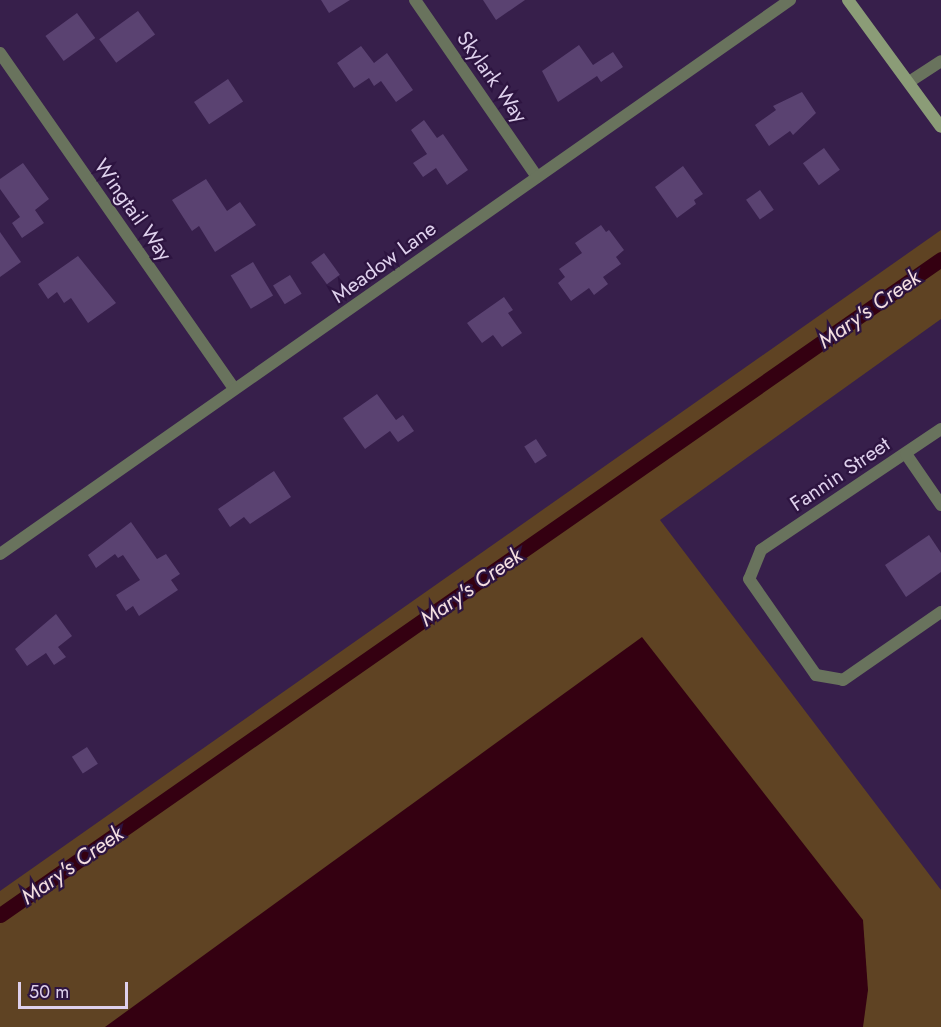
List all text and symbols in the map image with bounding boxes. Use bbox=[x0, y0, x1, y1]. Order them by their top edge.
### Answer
street label: Skylark Way bbox=[451, 26, 533, 128]
street label: Wingtail Way bbox=[89, 154, 177, 266]
street label: Meadow Lane bbox=[327, 216, 441, 308]
water label: Mary's Creek bbox=[813, 264, 925, 354]
street label: Fannin Street bbox=[785, 431, 895, 517]
water label: Mary's Creek bbox=[415, 542, 527, 632]
water label: Mary's Creek bbox=[16, 820, 128, 910]
scale bar bbox=[21, 970, 130, 1008]
text: 50 m bbox=[29, 979, 69, 1005]

